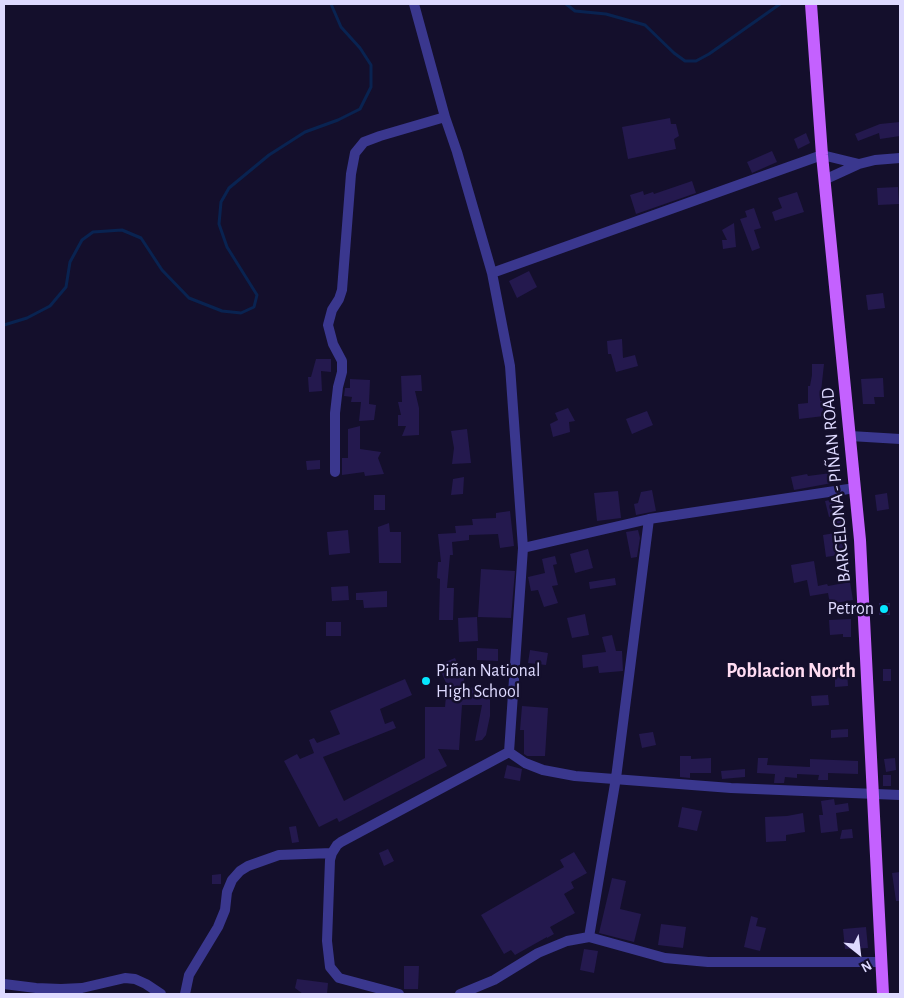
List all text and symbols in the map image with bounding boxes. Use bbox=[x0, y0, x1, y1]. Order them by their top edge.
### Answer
street label: BARCELONA - PIÑAN ROAD bbox=[817, 387, 855, 583]
place label: Petron bbox=[828, 598, 874, 620]
marker: Petron bbox=[878, 603, 890, 615]
district label: Poblacion North bbox=[726, 659, 856, 683]
place label: Piñan National High School bbox=[436, 660, 540, 702]
marker: Piñan National High School bbox=[420, 675, 432, 687]
north arrow bbox=[834, 928, 884, 978]
text: N bbox=[859, 958, 874, 975]

